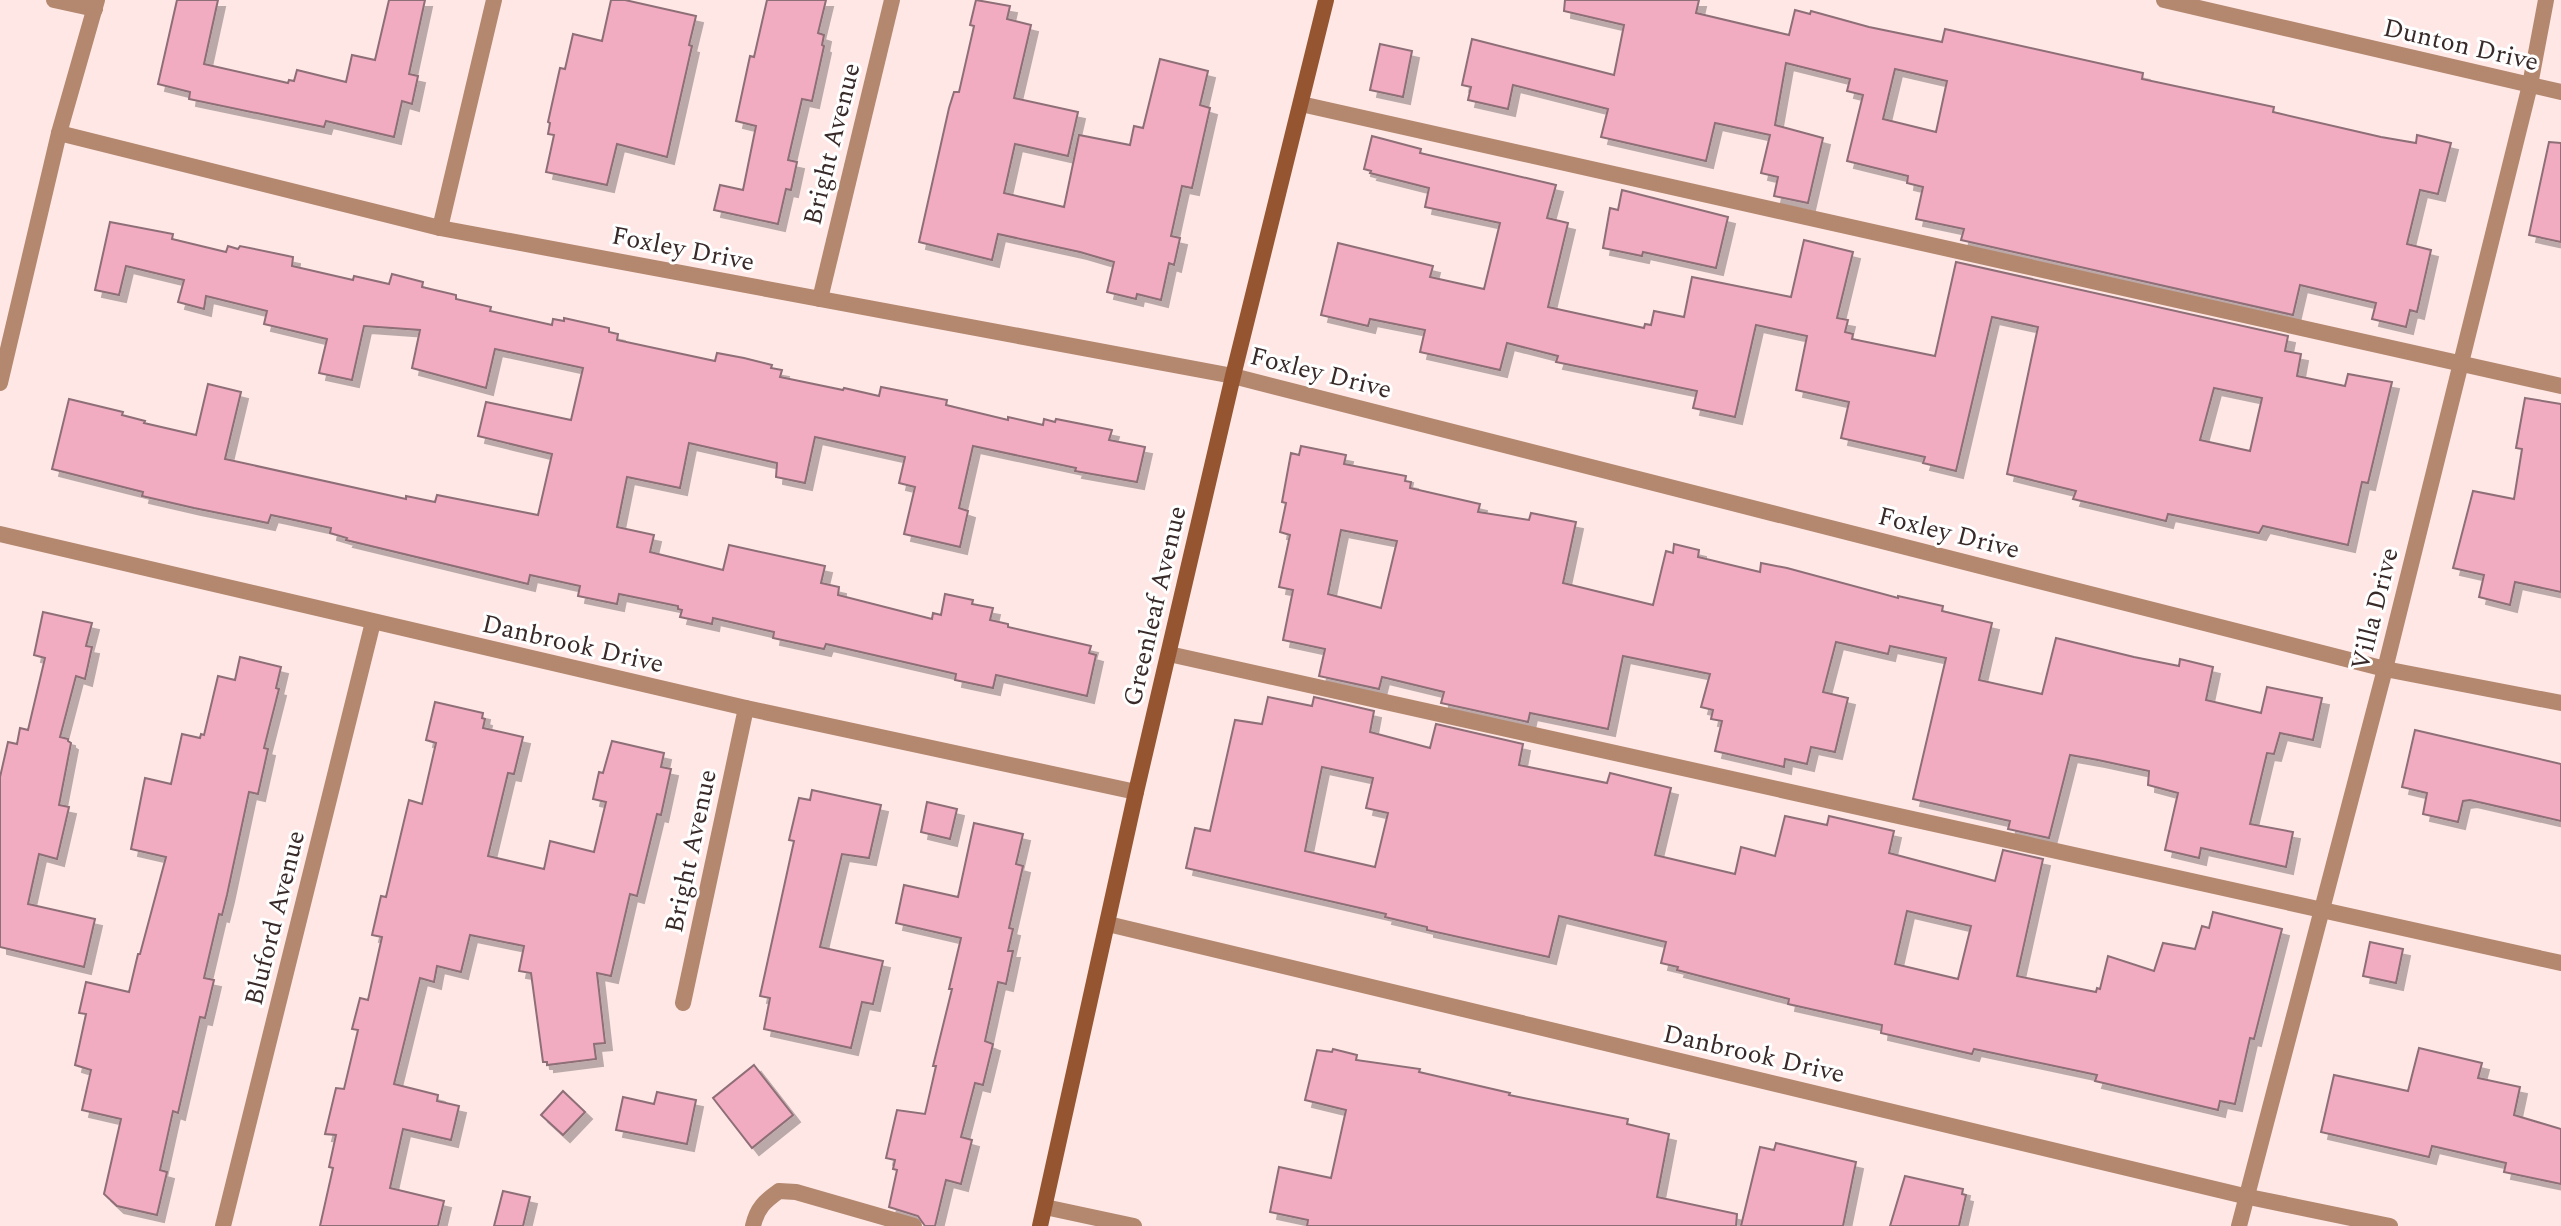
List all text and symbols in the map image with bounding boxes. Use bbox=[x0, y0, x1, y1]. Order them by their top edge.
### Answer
street label: Dunton Drive bbox=[2379, 8, 2543, 82]
street label: Bright Avenue bbox=[792, 59, 872, 229]
street label: Foxley Drive bbox=[608, 216, 758, 282]
street label: Foxley Drive bbox=[1246, 336, 1396, 410]
street label: Foxley Drive bbox=[1874, 496, 2024, 570]
street label: Greenleaf Avenue bbox=[1112, 502, 1198, 710]
street label: Villa Drive bbox=[2340, 543, 2410, 675]
street label: Danbrook Drive bbox=[478, 604, 668, 684]
street label: Bright Avenue bbox=[654, 766, 728, 936]
street label: Bluford Avenue bbox=[234, 826, 316, 1010]
street label: Danbrook Drive bbox=[1659, 1014, 1849, 1094]

